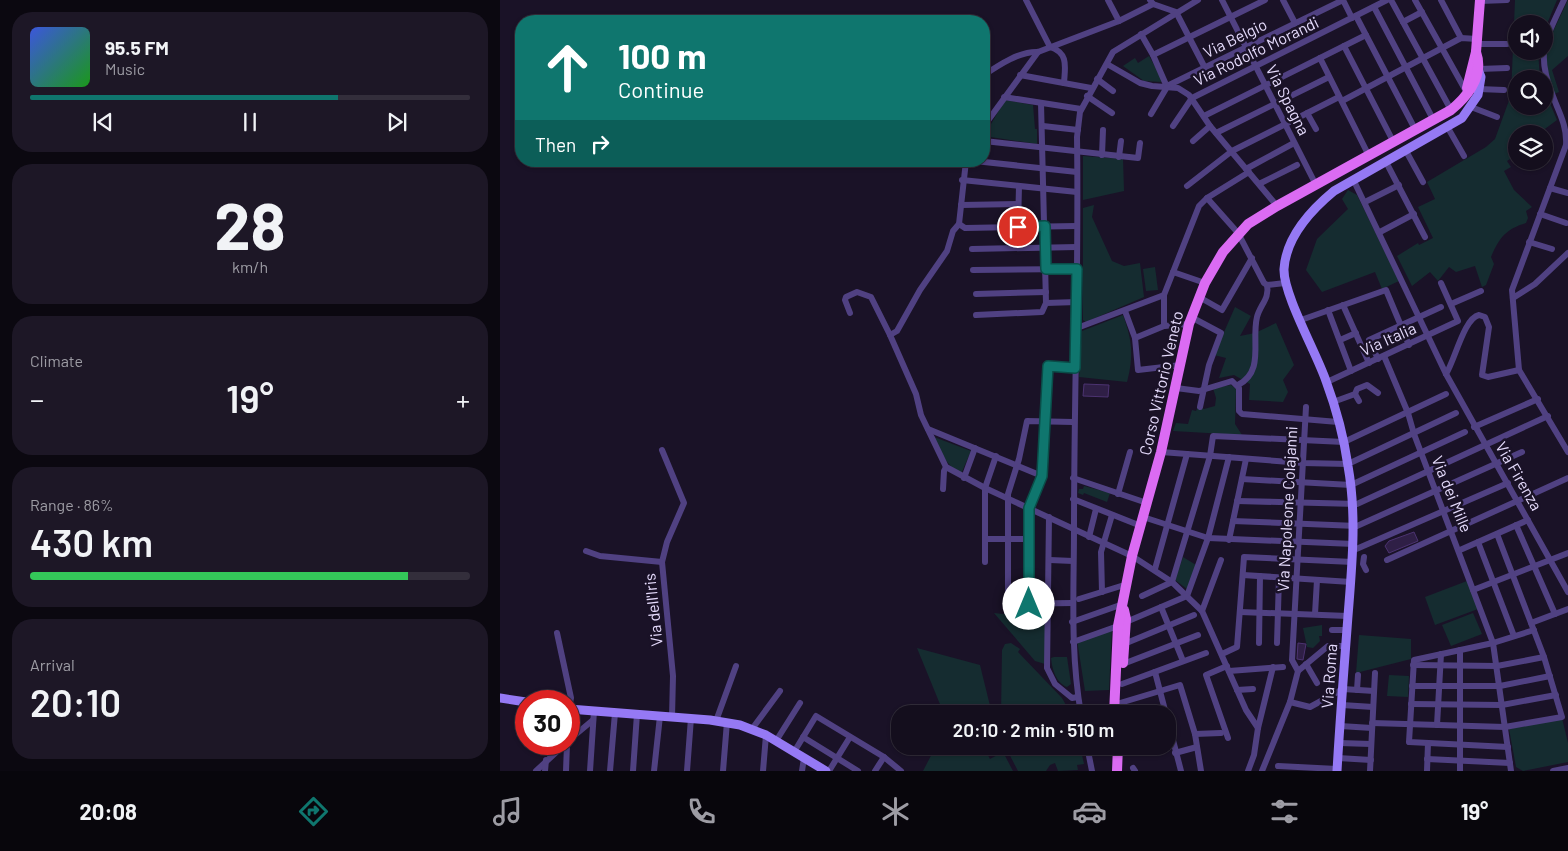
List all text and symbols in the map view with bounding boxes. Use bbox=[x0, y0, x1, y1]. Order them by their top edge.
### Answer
street label: Via Rodolfo Morandi bbox=[1190, 12, 1321, 89]
street label: Via Belgio bbox=[1200, 14, 1270, 61]
map controls bbox=[1508, 15, 1553, 170]
button: sound bbox=[1508, 15, 1553, 60]
text: 100 m bbox=[618, 34, 707, 76]
icon: ahead bbox=[535, 35, 600, 100]
text: 95.5 FM bbox=[105, 36, 169, 59]
text: Music bbox=[105, 59, 145, 78]
street label: Via Spagna bbox=[1263, 61, 1314, 138]
button: search bbox=[1508, 70, 1553, 115]
text: Continue bbox=[618, 76, 704, 102]
icon: previous bbox=[89, 108, 117, 136]
icon: pause bbox=[236, 108, 264, 136]
icon: next bbox=[383, 108, 411, 136]
button: layers bbox=[1508, 125, 1553, 170]
icon: right bbox=[586, 130, 614, 158]
text: Then bbox=[535, 133, 576, 156]
text: 28 bbox=[214, 185, 286, 263]
pin bbox=[997, 206, 1039, 248]
icon: arrive bbox=[1004, 213, 1032, 241]
text: km/h bbox=[232, 257, 268, 276]
street label: Corso Vittorio Veneto bbox=[1135, 309, 1186, 457]
street label: Via Italia bbox=[1357, 318, 1419, 359]
text: Climate bbox=[30, 351, 83, 370]
text: 19° bbox=[226, 375, 274, 421]
text: − bbox=[30, 382, 44, 416]
text: + bbox=[456, 382, 470, 416]
street label: Via Napoleone Colajanni bbox=[1273, 425, 1300, 592]
street label: Via Firenza bbox=[1492, 438, 1547, 514]
street label: Via dei Mille bbox=[1429, 453, 1476, 535]
text: Range · 86% bbox=[30, 495, 114, 514]
text: 430 km bbox=[30, 519, 153, 565]
street label: Via dell'Iris bbox=[639, 573, 666, 648]
position arrow bbox=[1002, 577, 1054, 629]
street label: Via Roma bbox=[1317, 643, 1340, 709]
text: Arrival bbox=[30, 655, 75, 674]
text: 20:10 bbox=[30, 679, 121, 725]
speed limit sign: 30 bbox=[515, 690, 580, 755]
text: 20:10 · 2 min · 510 m bbox=[953, 718, 1114, 741]
icon: directions bbox=[296, 794, 331, 829]
icon: music bbox=[490, 794, 525, 829]
icon: phone bbox=[684, 794, 719, 829]
icon: climate bbox=[878, 794, 913, 829]
icon: car bbox=[1072, 794, 1107, 829]
icon: filters bbox=[1267, 794, 1302, 829]
text: 20:08 bbox=[80, 798, 137, 824]
text: 19° bbox=[1461, 798, 1488, 824]

